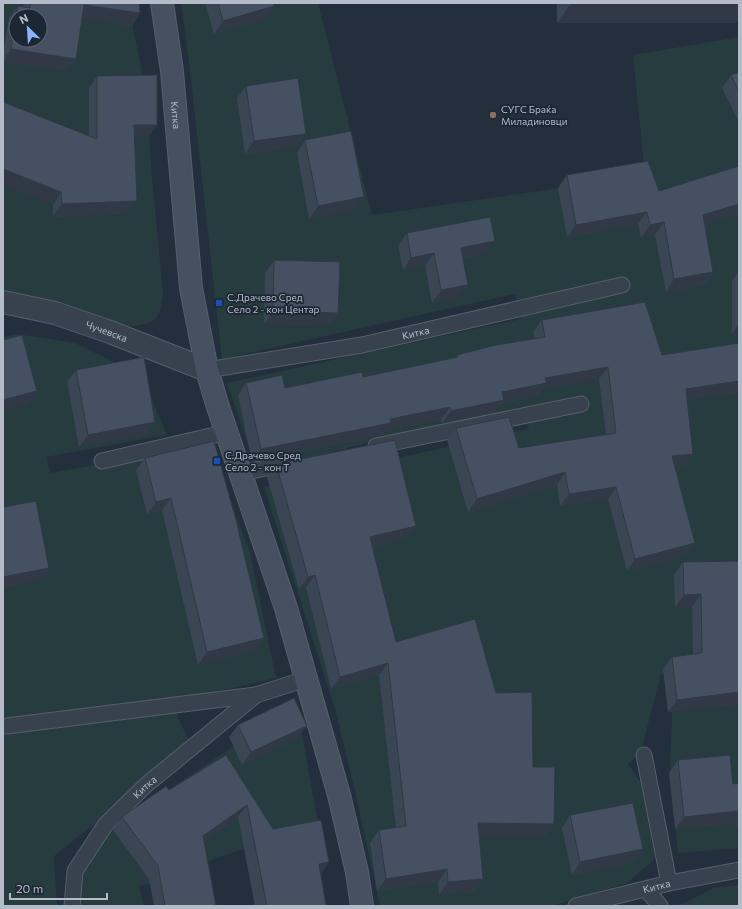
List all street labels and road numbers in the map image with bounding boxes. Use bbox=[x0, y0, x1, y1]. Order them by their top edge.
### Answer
street label: Китка bbox=[169, 101, 183, 129]
street label: Чучевска bbox=[84, 318, 129, 344]
street label: Китка bbox=[401, 324, 430, 342]
street label: Китка bbox=[130, 773, 159, 801]
street label: Китка bbox=[642, 877, 671, 895]

